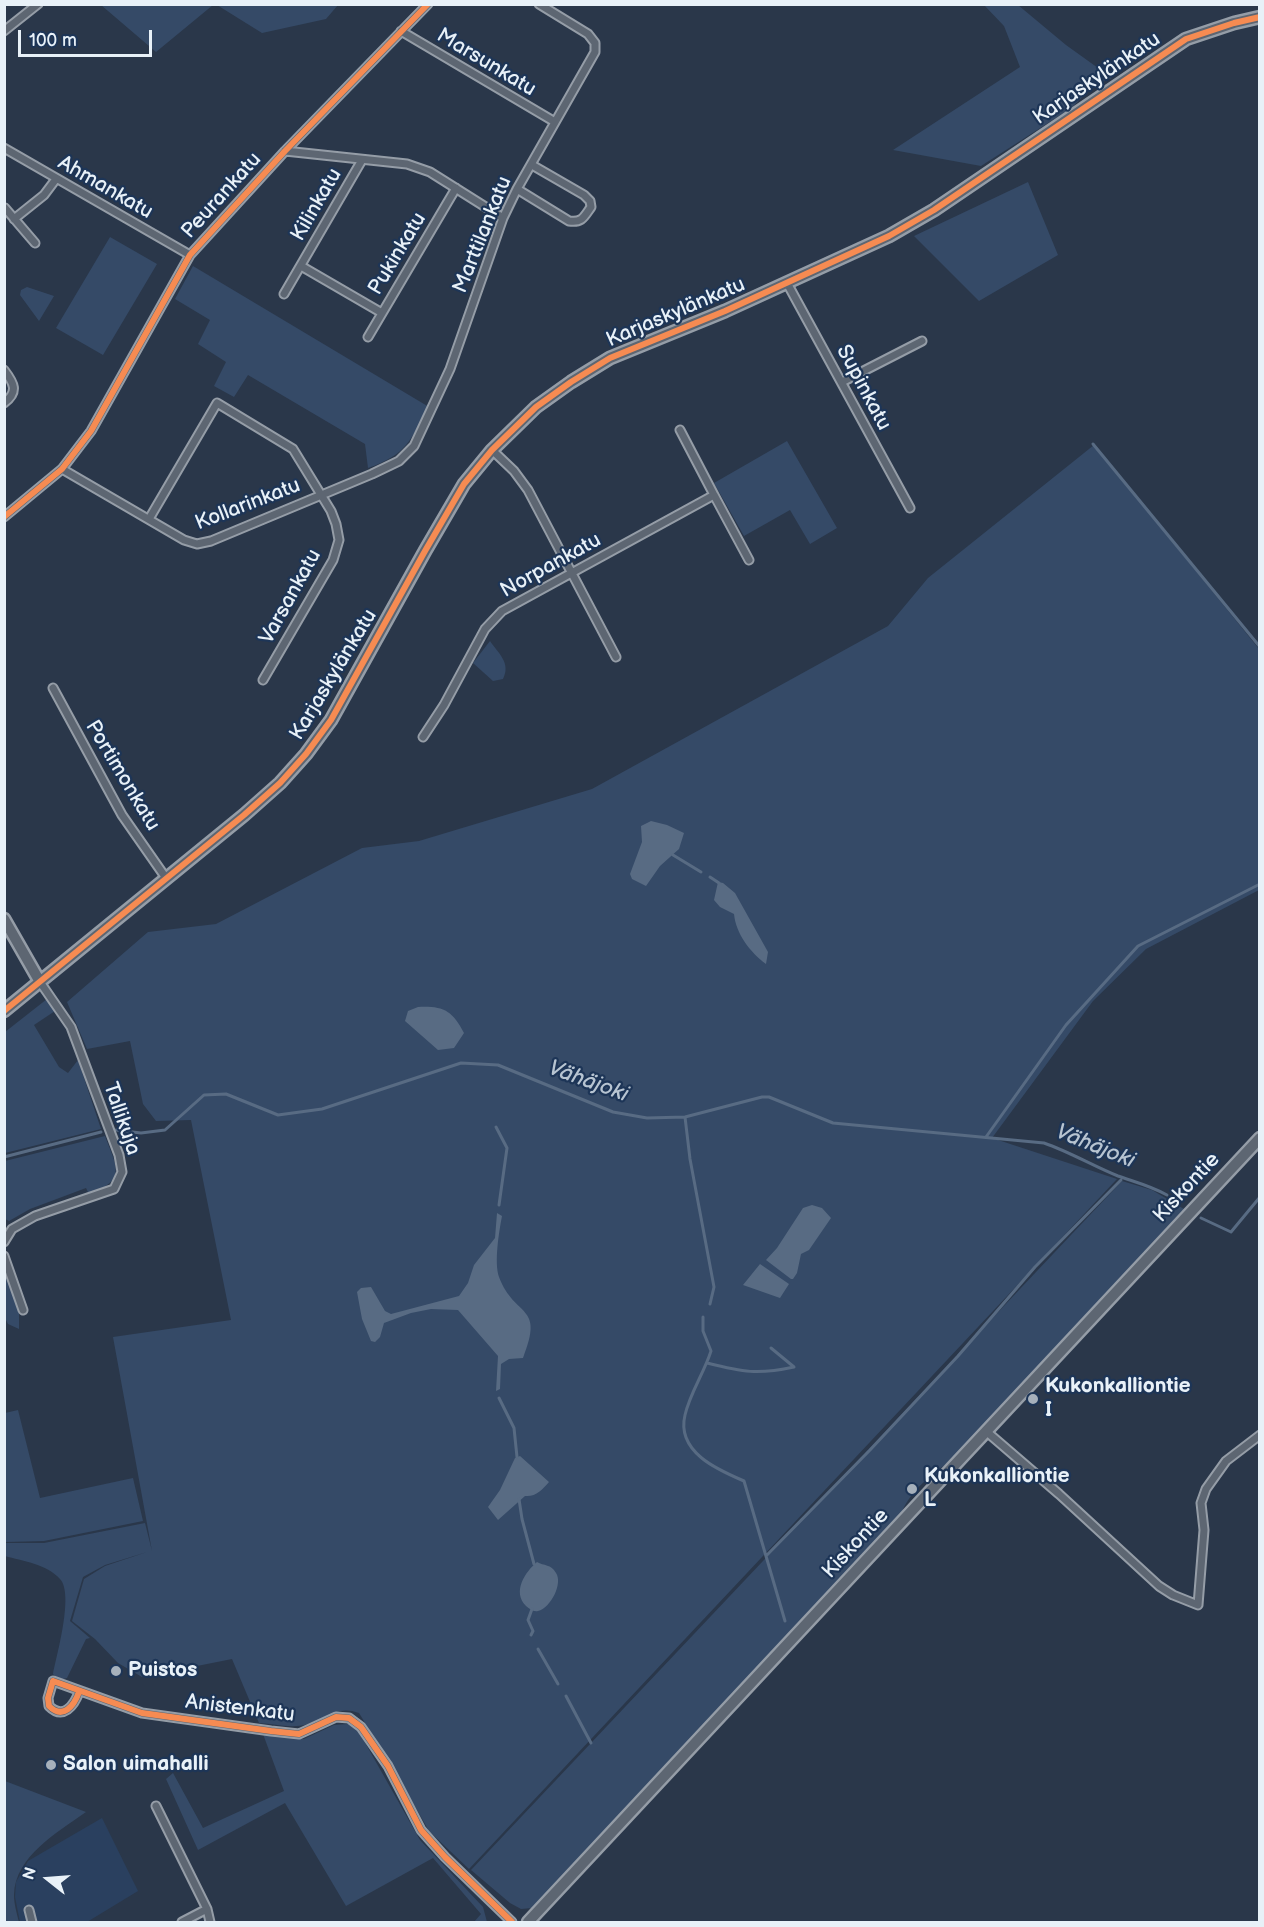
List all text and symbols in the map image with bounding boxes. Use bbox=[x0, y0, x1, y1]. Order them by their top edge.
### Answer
scale bar bbox=[21, 18, 154, 56]
street label: Marsunkatu bbox=[432, 24, 540, 102]
street label: Karjaskylänkatu bbox=[1028, 27, 1166, 131]
text: 100 m bbox=[29, 30, 77, 51]
street label: Peurankatu bbox=[177, 148, 267, 244]
street label: Ahmankatu bbox=[53, 151, 157, 225]
street label: Kilinkatu bbox=[286, 164, 348, 246]
street label: Marttilankatu bbox=[448, 173, 518, 297]
street label: Pukinkatu bbox=[364, 208, 432, 300]
street label: Karjaskylänkatu bbox=[603, 272, 749, 354]
street label: Supinkatu bbox=[830, 341, 896, 435]
street label: Kollarinkatu bbox=[192, 473, 304, 537]
street label: Norpankatu bbox=[496, 528, 606, 604]
street label: Varsankatu bbox=[255, 545, 327, 649]
street label: Karjaskylänkatu bbox=[285, 605, 383, 745]
street label: Portimonkatu bbox=[79, 716, 165, 836]
water label: Vähäjoki bbox=[545, 1055, 631, 1109]
street label: Tallikuja bbox=[97, 1079, 145, 1159]
water label: Vähäjoki bbox=[1052, 1119, 1138, 1175]
street label: Kiskontie bbox=[1148, 1148, 1226, 1228]
place label: Kukonkalliontie I bbox=[1045, 1374, 1191, 1424]
marker: Kukonkalliontie I bbox=[1026, 1392, 1040, 1406]
place label: Kukonkalliontie L bbox=[924, 1464, 1070, 1514]
marker: Kukonkalliontie L bbox=[905, 1482, 919, 1496]
street label: Kiskontie bbox=[817, 1504, 895, 1584]
place label: Puistos bbox=[128, 1658, 197, 1684]
marker: Puistos bbox=[109, 1664, 123, 1678]
street label: Anistenkatu bbox=[184, 1690, 296, 1728]
place label: Salon uimahalli bbox=[63, 1752, 209, 1778]
marker: Salon uimahalli bbox=[44, 1758, 58, 1772]
north arrow bbox=[18, 1849, 78, 1909]
text: N bbox=[19, 1865, 41, 1882]

